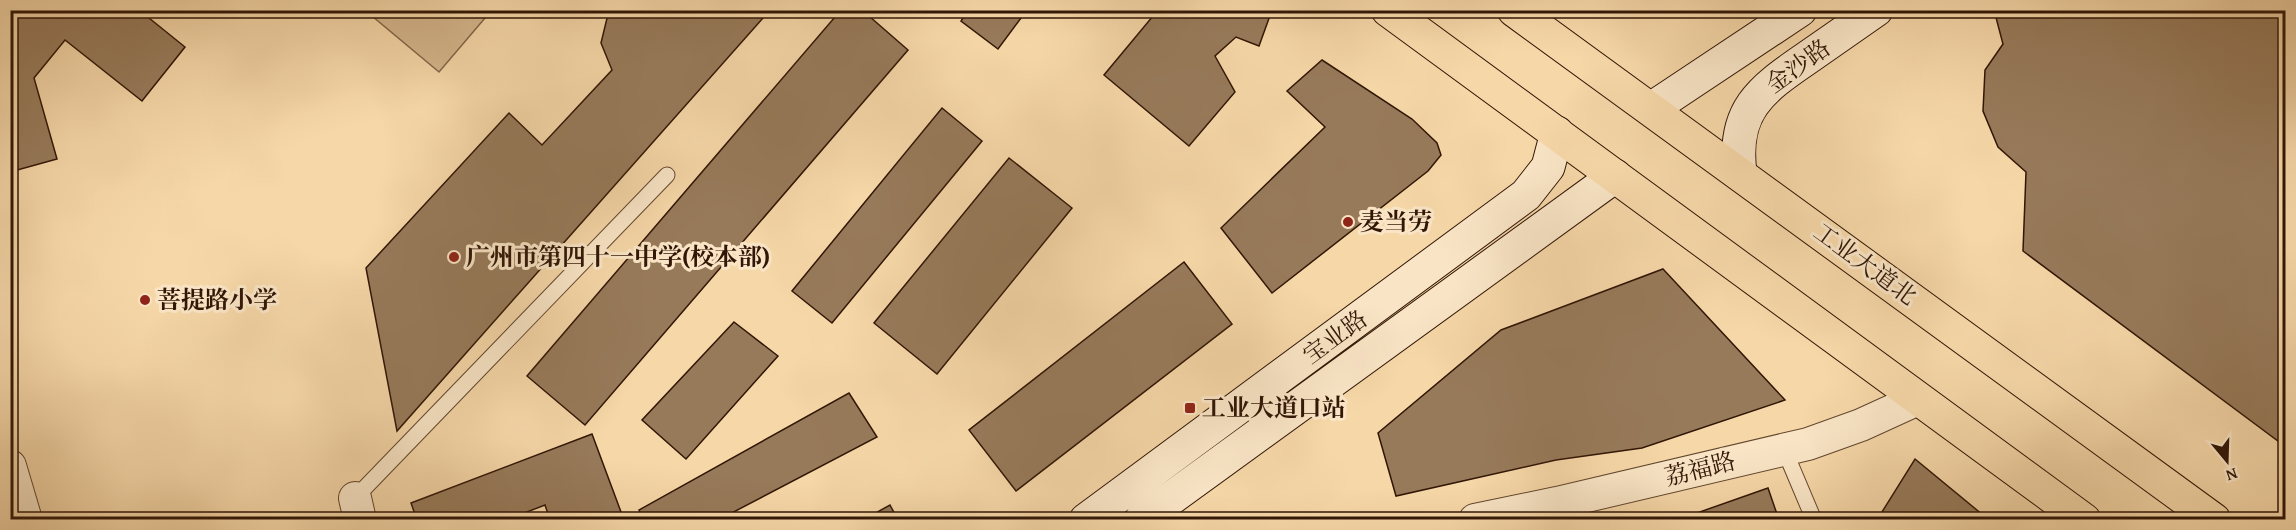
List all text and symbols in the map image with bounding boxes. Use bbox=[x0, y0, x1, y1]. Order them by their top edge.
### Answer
street label: 金沙路 bbox=[1758, 30, 1837, 101]
place label: 麦当劳 bbox=[1360, 204, 1432, 239]
street label: 工业大道北 bbox=[1806, 214, 1924, 313]
marker: 麦当劳 bbox=[1341, 215, 1355, 229]
place label: 广州市第四十一中学(校本部) bbox=[466, 239, 770, 274]
marker: 广州市第四十一中学(校本部) bbox=[447, 250, 461, 264]
place label: 菩提路小学 bbox=[157, 282, 277, 317]
marker: 菩提路小学 bbox=[138, 293, 152, 307]
street label: 宝业路 bbox=[1295, 301, 1374, 372]
place label: 工业大道口站 bbox=[1202, 390, 1346, 425]
marker: 工业大道口站 bbox=[1183, 401, 1197, 415]
north arrow bbox=[2197, 431, 2257, 491]
street label: 荔福路 bbox=[1661, 443, 1739, 494]
text: N bbox=[2223, 462, 2241, 488]

